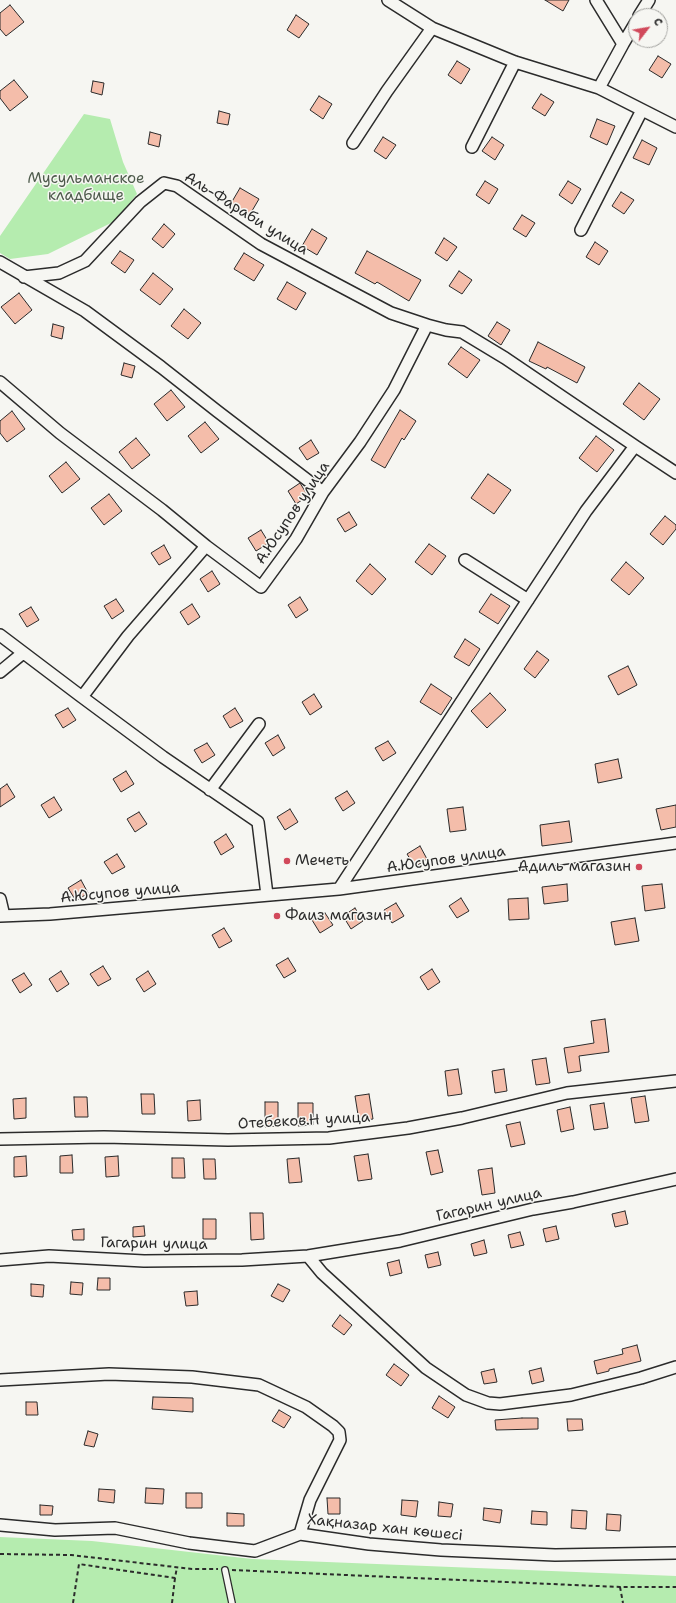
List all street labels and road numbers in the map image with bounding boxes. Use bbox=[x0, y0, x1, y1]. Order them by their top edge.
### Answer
street label: Аль-Фараби улица bbox=[181, 169, 311, 259]
street label: А.Юсупов улица bbox=[252, 458, 334, 568]
street label: А.Юсупов улица bbox=[385, 843, 507, 877]
street label: А.Юсупов улица bbox=[60, 879, 180, 907]
street label: Отебеков.Н улица bbox=[237, 1109, 371, 1133]
street label: Гагарин улица bbox=[435, 1184, 543, 1226]
street label: Гагарин улица bbox=[100, 1234, 208, 1254]
street label: Хақназар хан көшесі bbox=[306, 1511, 464, 1545]

